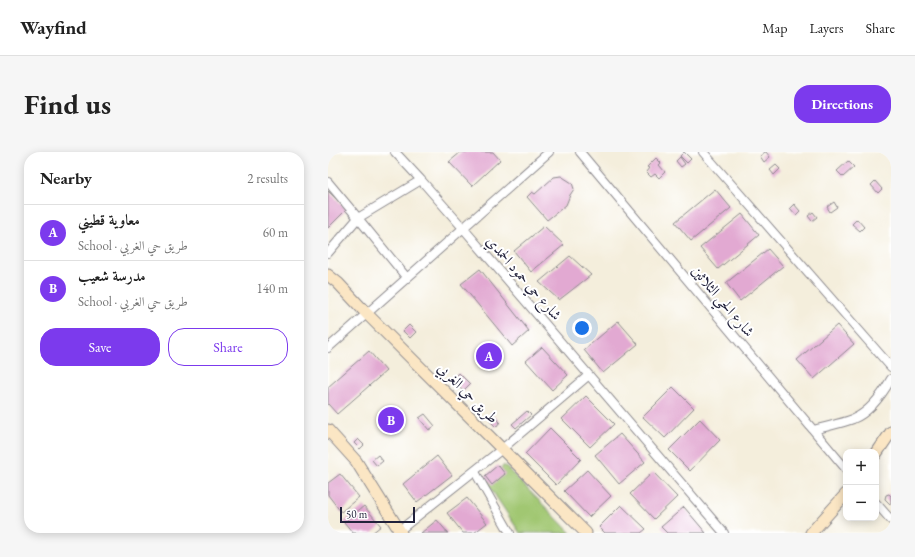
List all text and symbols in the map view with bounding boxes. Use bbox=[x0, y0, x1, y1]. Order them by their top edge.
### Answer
text: Wayfind bbox=[20, 15, 87, 40]
text: Map bbox=[762, 19, 787, 37]
text: Layers bbox=[809, 19, 844, 37]
text: Share bbox=[866, 19, 895, 37]
button: Directions bbox=[794, 85, 891, 123]
text: Find us bbox=[24, 86, 111, 122]
text: Nearby bbox=[40, 167, 92, 189]
text: 2 results bbox=[247, 170, 288, 187]
text: معاوية قطيني bbox=[78, 210, 140, 229]
text: A bbox=[48, 224, 58, 241]
text: 60 m bbox=[263, 224, 288, 241]
street label: شارع حي حمود الحمدي bbox=[479, 232, 566, 326]
text: School · طريق حي الغربي bbox=[78, 237, 188, 254]
street label: شارع الحي الثلاثين bbox=[684, 261, 759, 344]
text: مدرسة شعيب bbox=[78, 266, 146, 285]
text: B bbox=[49, 280, 57, 297]
text: 140 m bbox=[257, 280, 288, 297]
text: School · طريق حي الغربي bbox=[78, 293, 188, 310]
your location bbox=[572, 318, 592, 338]
button: Save bbox=[40, 328, 160, 366]
button: Share bbox=[168, 328, 288, 366]
pin: A bbox=[476, 341, 502, 371]
street label: طريق حي الغربي bbox=[432, 358, 503, 429]
pin: B bbox=[378, 405, 404, 435]
map controls bbox=[843, 449, 879, 521]
button: + bbox=[843, 449, 879, 485]
button: − bbox=[843, 485, 879, 521]
scale bar bbox=[340, 505, 415, 524]
text: 50 m bbox=[346, 507, 367, 521]

